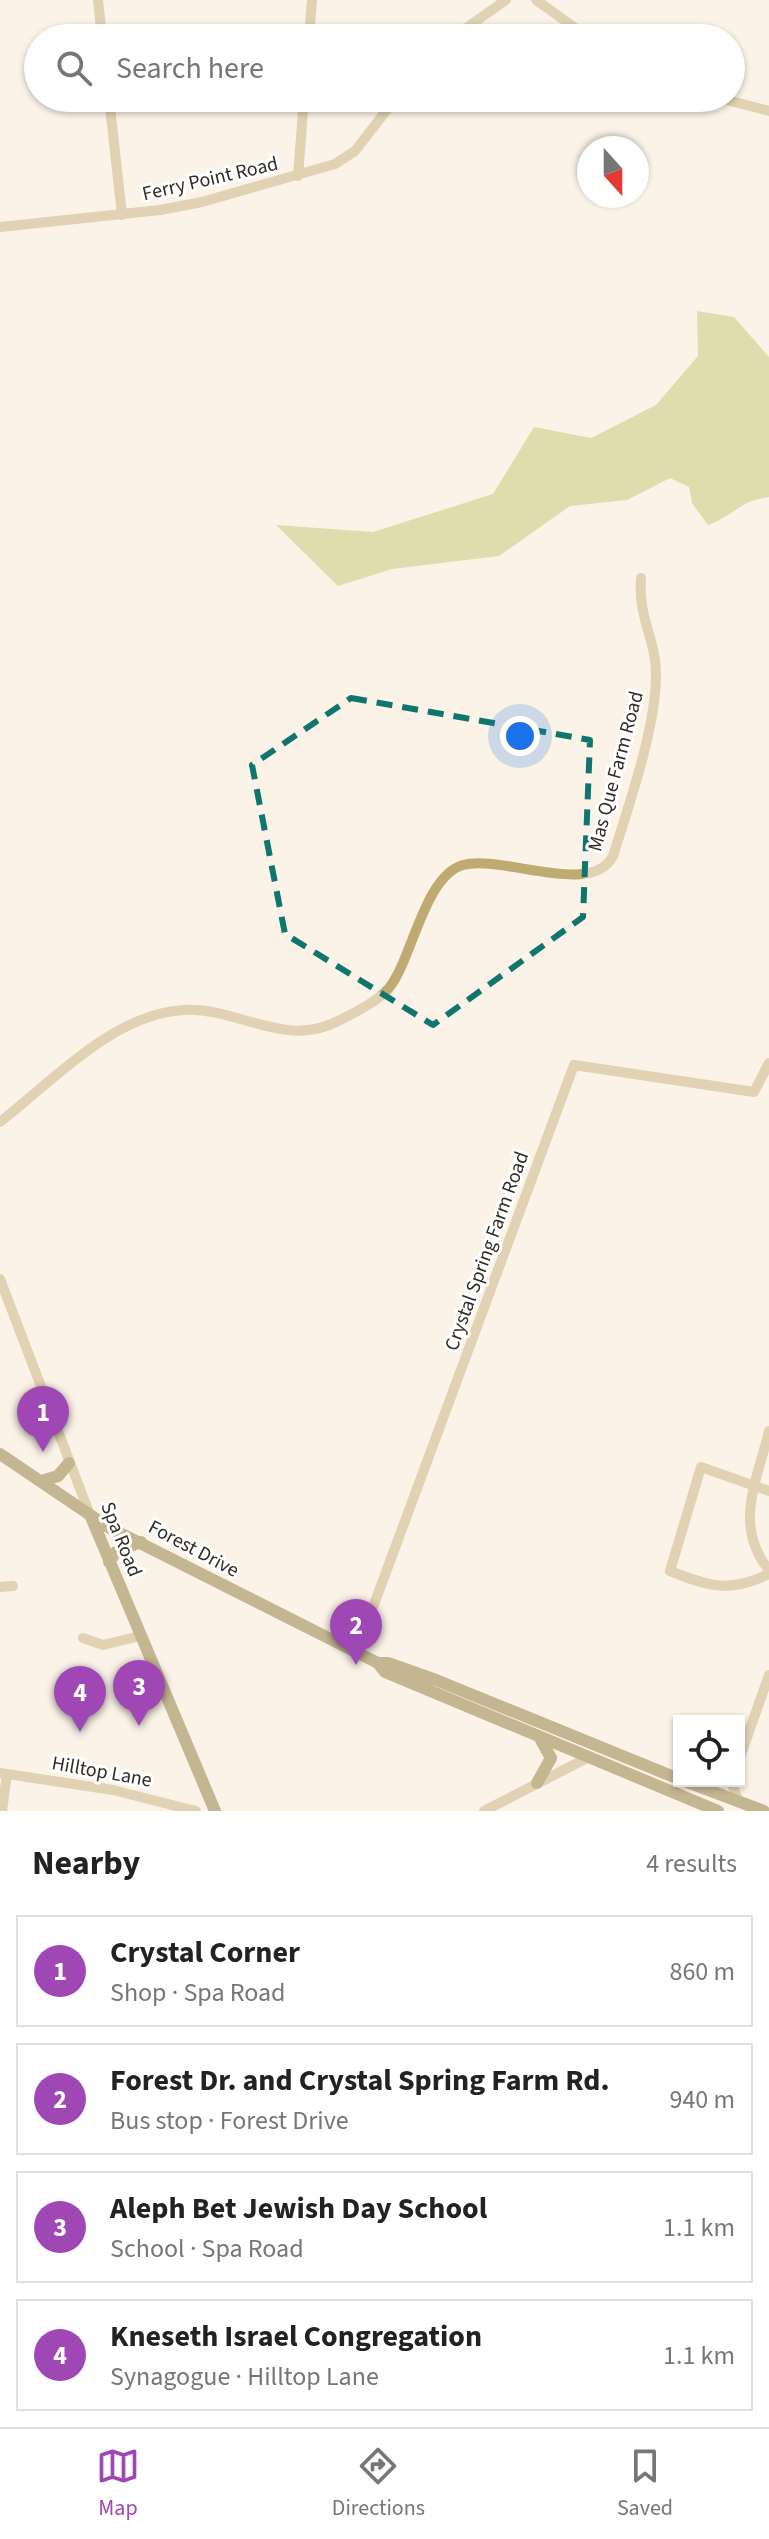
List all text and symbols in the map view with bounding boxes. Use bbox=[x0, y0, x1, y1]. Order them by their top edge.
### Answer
search box bbox=[24, 24, 745, 112]
icon: search bbox=[52, 46, 96, 90]
text: Search here bbox=[116, 47, 264, 90]
north arrow bbox=[577, 136, 649, 208]
street label: Ferry Point Road bbox=[140, 150, 281, 208]
street label: Mas Que Farm Road bbox=[581, 688, 651, 854]
your location bbox=[500, 716, 540, 756]
street label: Crystal Spring Farm Road bbox=[438, 1148, 536, 1355]
pin: 1 bbox=[17, 1386, 69, 1452]
street label: Spa Road bbox=[93, 1498, 149, 1581]
street label: Forest Drive bbox=[143, 1513, 244, 1585]
pin: 2 bbox=[330, 1599, 382, 1665]
pin: 3 bbox=[113, 1660, 165, 1726]
pin: 4 bbox=[54, 1666, 106, 1732]
map controls bbox=[673, 1715, 745, 1787]
button: locate bbox=[673, 1715, 745, 1787]
street label: Hilltop Lane bbox=[50, 1749, 154, 1795]
text: Nearby bbox=[32, 1839, 140, 1888]
text: 4 results bbox=[646, 1845, 737, 1882]
text: Crystal Corner bbox=[110, 1931, 300, 1974]
text: 1 bbox=[53, 1953, 67, 1990]
text: 860 m bbox=[669, 1953, 735, 1990]
text: Shop · Spa Road bbox=[110, 1974, 286, 2011]
text: Forest Dr. and Crystal Spring Farm Rd. bbox=[110, 2059, 609, 2102]
text: 2 bbox=[53, 2081, 67, 2118]
text: 940 m bbox=[669, 2081, 735, 2118]
text: Bus stop · Forest Drive bbox=[110, 2102, 349, 2139]
text: Aleph Bet Jewish Day School bbox=[110, 2187, 487, 2230]
text: 3 bbox=[53, 2209, 67, 2246]
text: 1.1 km bbox=[663, 2209, 735, 2246]
text: School · Spa Road bbox=[110, 2230, 304, 2267]
text: Kneseth Israel Congregation bbox=[110, 2315, 482, 2358]
text: 4 bbox=[53, 2337, 67, 2374]
text: 1.1 km bbox=[663, 2337, 735, 2374]
text: Synagogue · Hilltop Lane bbox=[110, 2358, 379, 2395]
tab: Map bbox=[96, 2444, 140, 2524]
tab: Directions bbox=[332, 2444, 425, 2524]
tab: Saved bbox=[617, 2444, 673, 2524]

